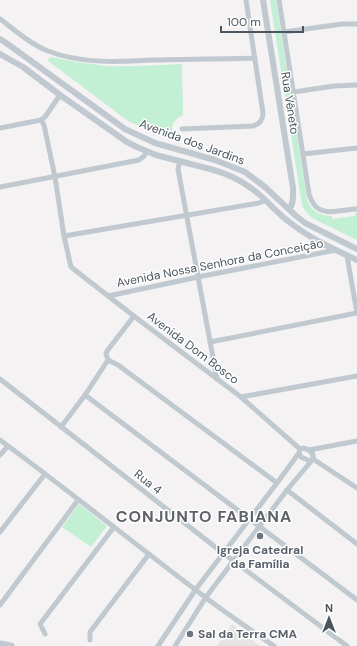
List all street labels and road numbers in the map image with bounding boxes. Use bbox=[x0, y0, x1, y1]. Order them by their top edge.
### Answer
street label: Rua Vêneto bbox=[277, 71, 303, 135]
street label: Avenida dos Jardins bbox=[137, 115, 247, 169]
street label: Avenida Nossa Senhora da Conceição bbox=[115, 235, 325, 291]
street label: Avenida Dom Bosco bbox=[144, 308, 242, 388]
street label: Rua 4 bbox=[131, 466, 165, 498]

